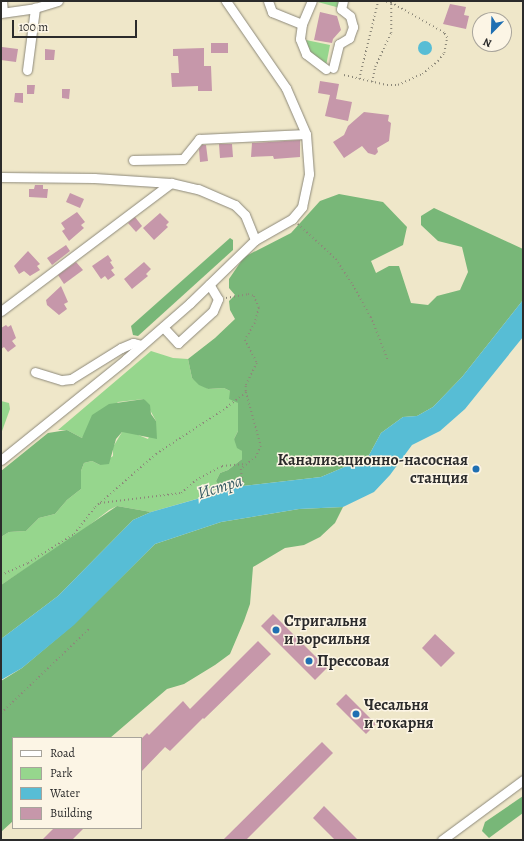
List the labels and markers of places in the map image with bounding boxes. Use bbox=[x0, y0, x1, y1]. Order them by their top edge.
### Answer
place label: Канализационно-насосная станция bbox=[277, 450, 468, 488]
marker: Канализационно-насосная станция bbox=[471, 464, 481, 474]
place label: Стригальня и ворсильня bbox=[284, 611, 370, 649]
marker: Стригальня и ворсильня bbox=[271, 625, 281, 635]
place label: Прессовая bbox=[317, 651, 389, 671]
marker: Прессовая bbox=[304, 656, 314, 666]
place label: Чесальня и токарня bbox=[364, 695, 434, 733]
marker: Чесальня и токарня bbox=[351, 709, 361, 719]

